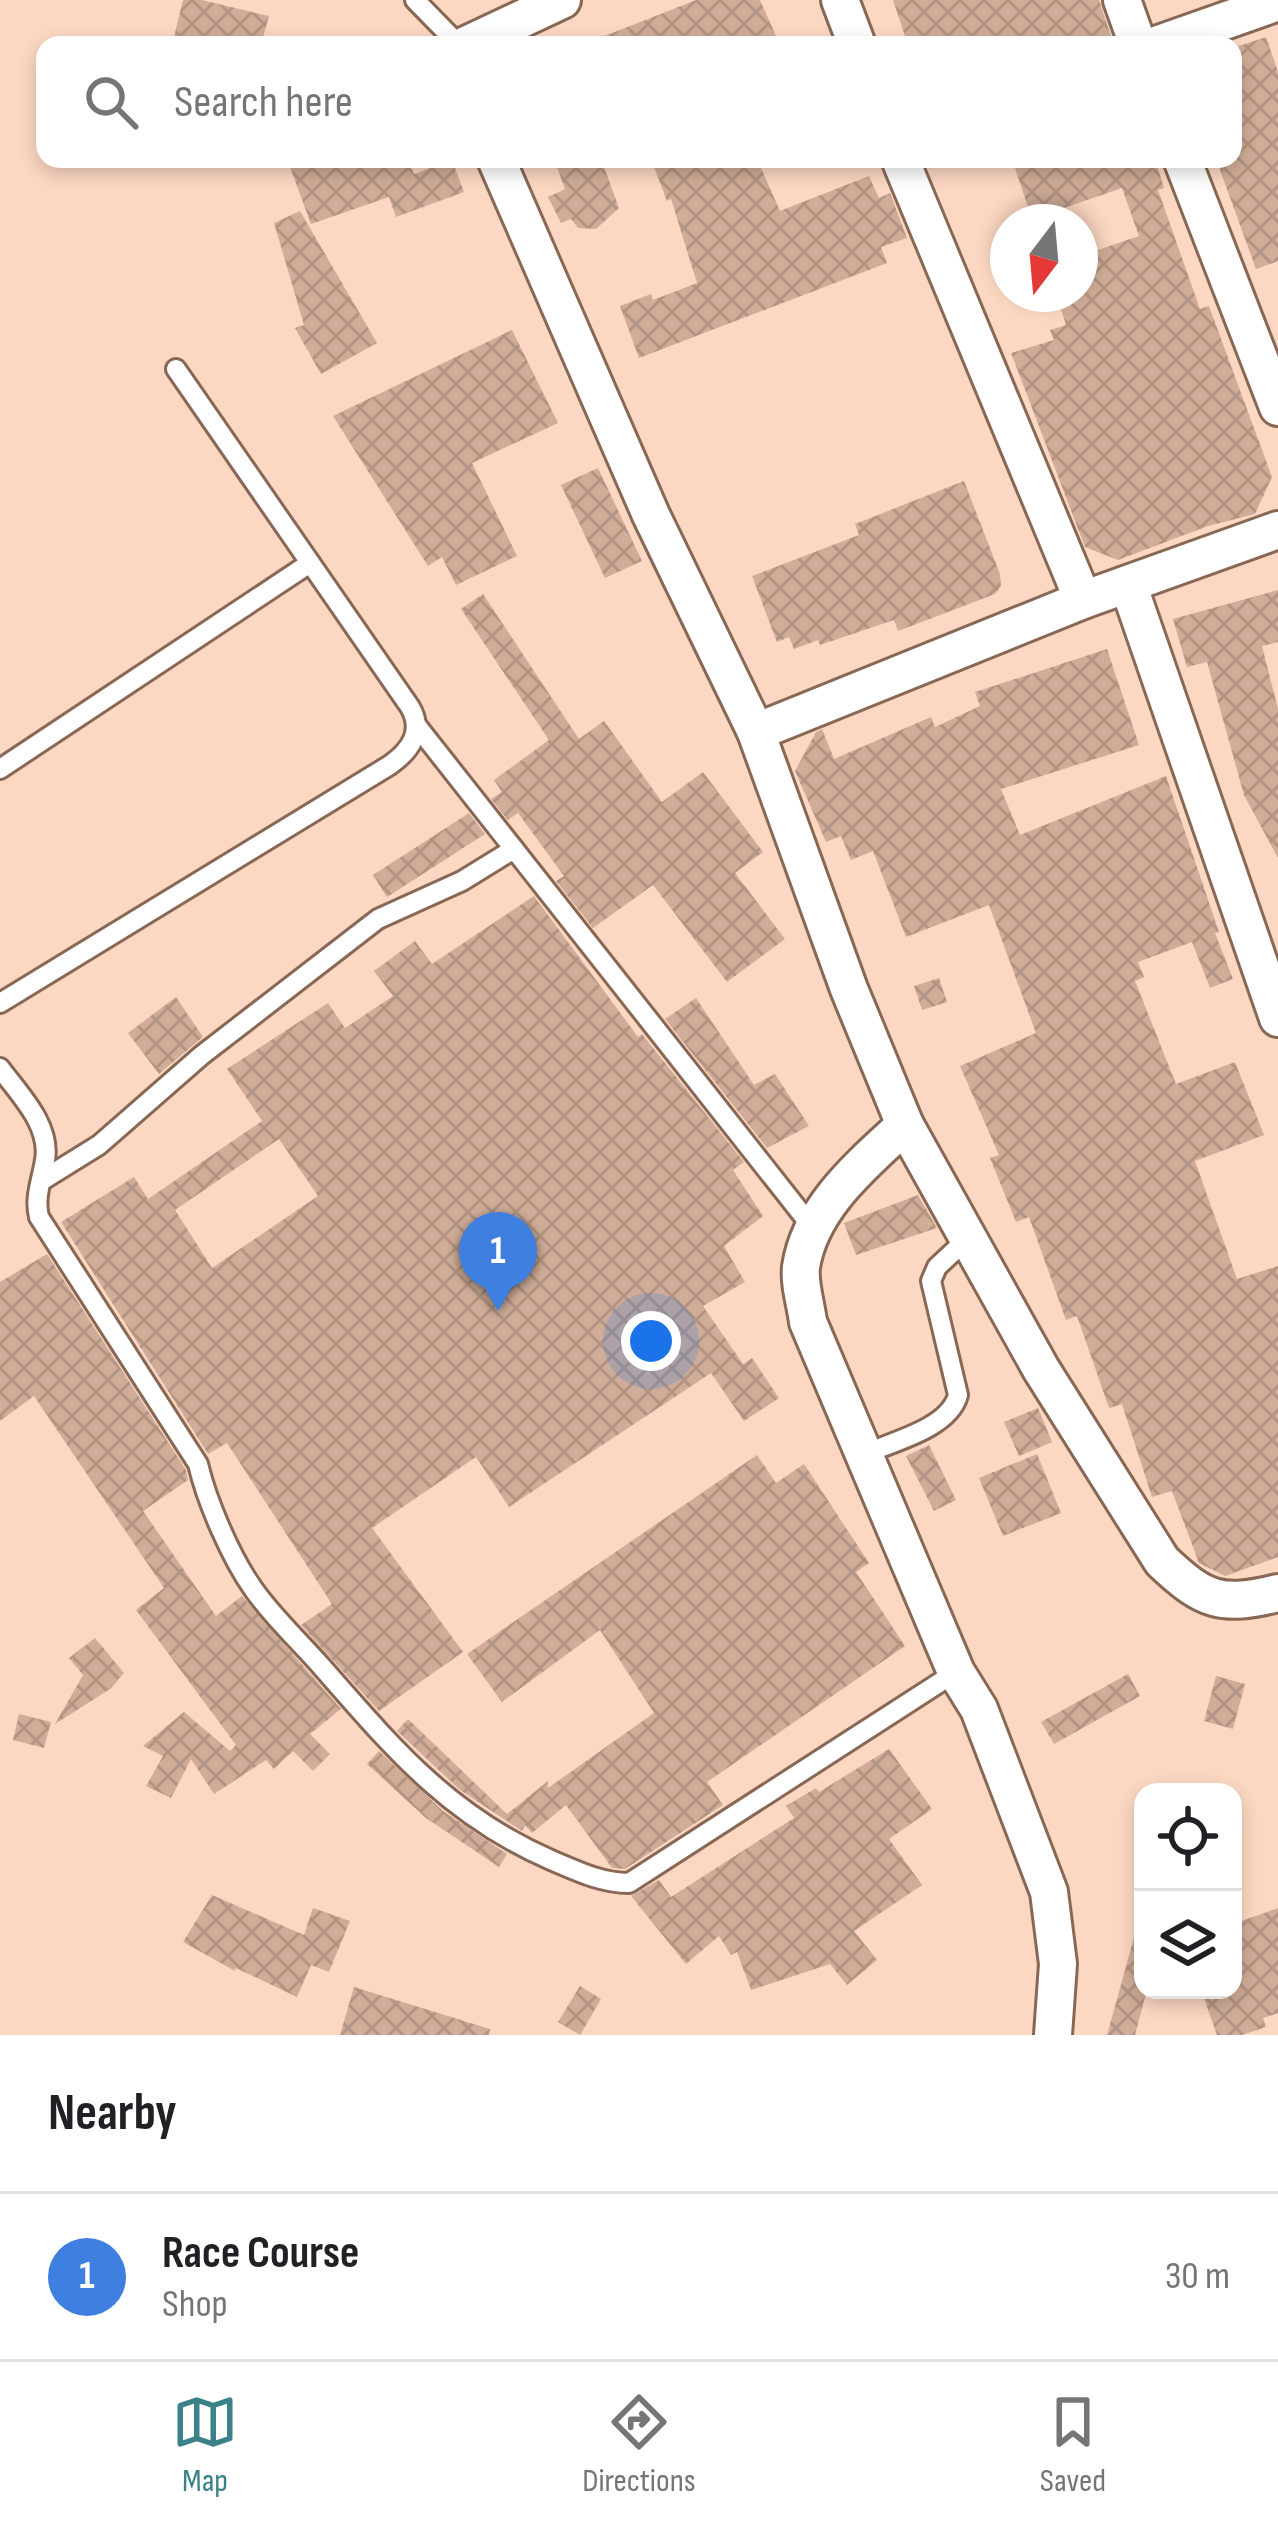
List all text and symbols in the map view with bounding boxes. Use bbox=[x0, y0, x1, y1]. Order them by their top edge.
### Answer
search box bbox=[36, 36, 1242, 168]
icon: search bbox=[78, 69, 144, 135]
text: Search here bbox=[174, 75, 353, 130]
north arrow bbox=[990, 204, 1098, 312]
pin: 1 bbox=[459, 1212, 537, 1311]
your location bbox=[621, 1311, 681, 1371]
map controls bbox=[1134, 1783, 1242, 1999]
button: locate bbox=[1134, 1783, 1242, 1891]
button: layers bbox=[1134, 1891, 1242, 1999]
text: Nearby bbox=[48, 2083, 177, 2144]
text: Race Course bbox=[162, 2226, 359, 2281]
text: 1 bbox=[79, 2253, 95, 2300]
text: 30 m bbox=[1165, 2253, 1230, 2300]
text: Shop bbox=[162, 2281, 228, 2328]
tab: Map bbox=[172, 2389, 238, 2501]
tab: Directions bbox=[582, 2389, 696, 2501]
tab: Saved bbox=[1040, 2389, 1106, 2501]

